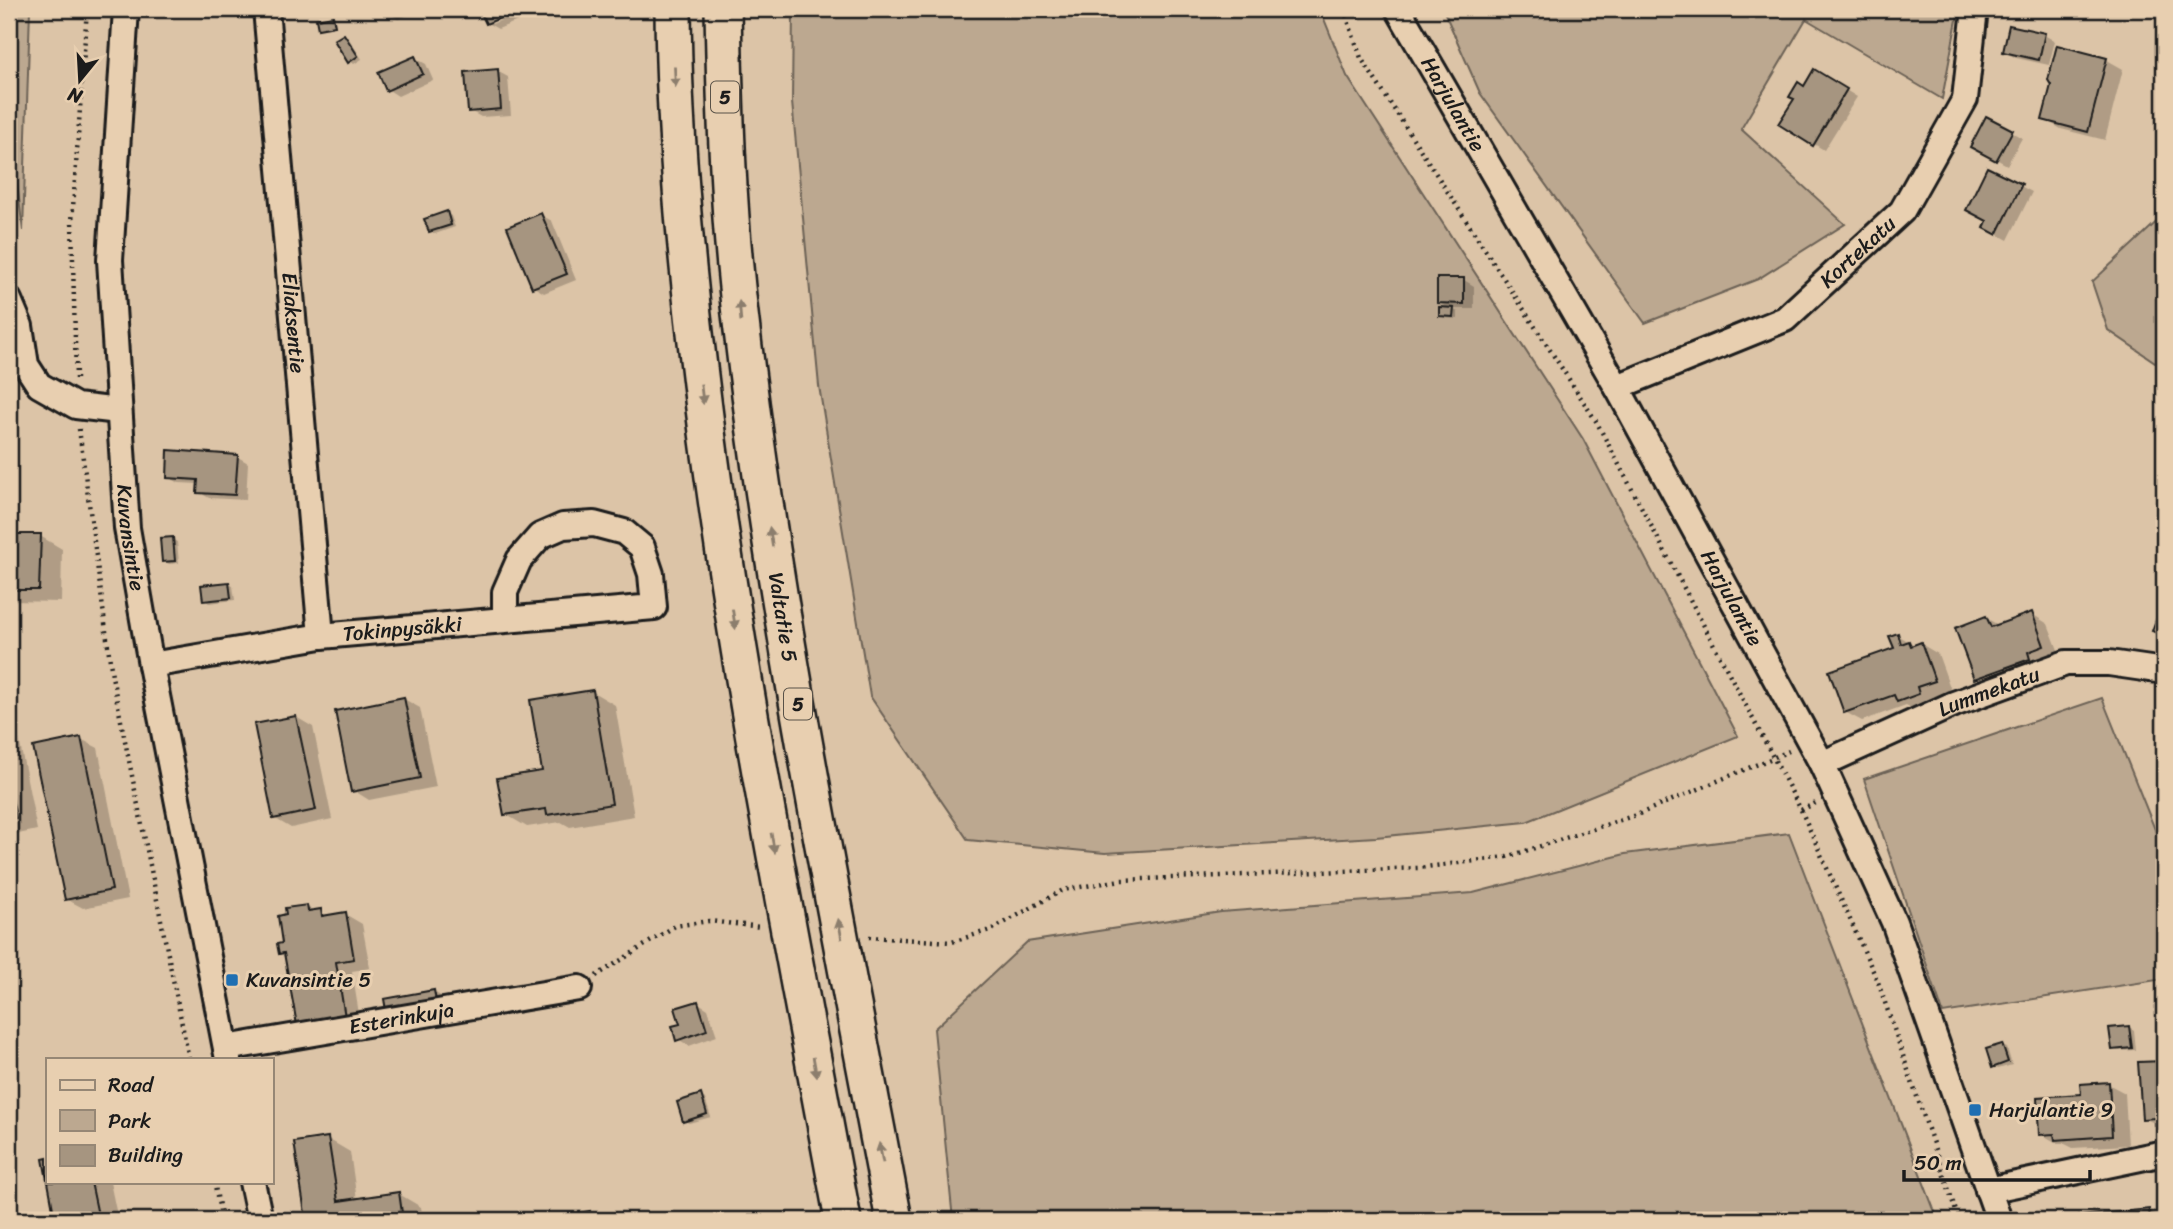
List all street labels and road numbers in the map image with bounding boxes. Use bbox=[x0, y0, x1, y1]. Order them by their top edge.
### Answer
street label: Harjulantie bbox=[1410, 49, 1496, 160]
road number: 5 bbox=[711, 82, 739, 113]
street label: Kortekatu bbox=[1810, 206, 1906, 298]
street label: Eliaksentie bbox=[270, 271, 317, 375]
street label: Kuvansintie bbox=[105, 483, 157, 594]
street label: Harjulantie bbox=[1690, 542, 1774, 654]
street label: Valtatie 5 bbox=[757, 570, 809, 665]
street label: Tokinpysäkki bbox=[341, 605, 464, 653]
street label: Lummekatu bbox=[1931, 655, 2046, 728]
road number: 5 bbox=[784, 688, 812, 720]
street label: Esterinkuja bbox=[346, 990, 457, 1046]

